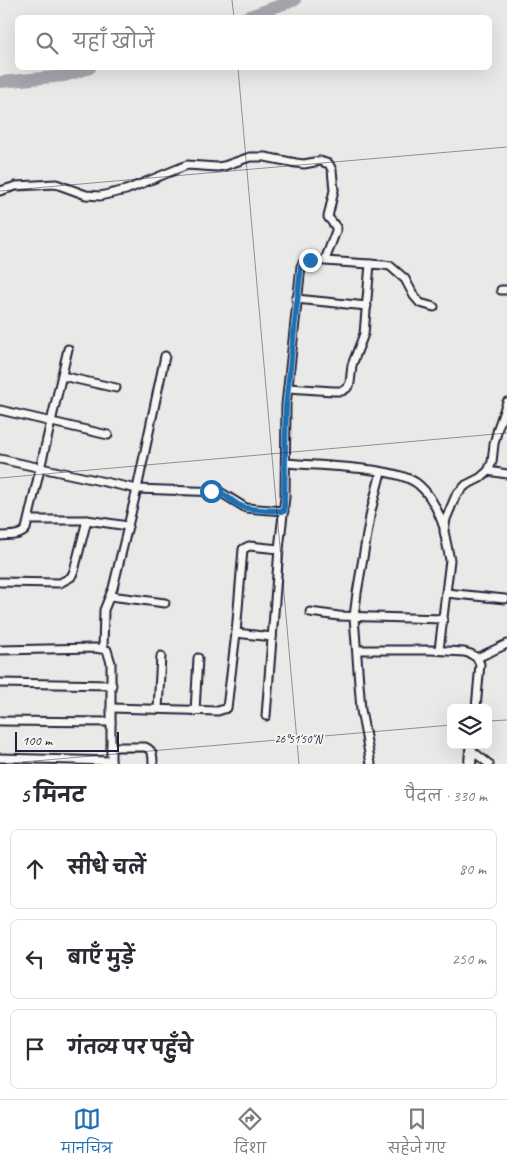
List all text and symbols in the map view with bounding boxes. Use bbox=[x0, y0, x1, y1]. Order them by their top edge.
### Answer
search box bbox=[15, 15, 492, 70]
icon: search bbox=[33, 29, 61, 57]
text: यहाँ खोजें bbox=[73, 30, 154, 54]
route end bbox=[299, 249, 322, 272]
route start bbox=[200, 480, 223, 503]
map controls bbox=[447, 704, 492, 749]
button: layers bbox=[447, 704, 492, 749]
scale bar bbox=[15, 729, 119, 752]
text: 26°51'50"N bbox=[274, 731, 323, 747]
text: 100 m bbox=[22, 732, 52, 749]
text: 5 मिनट bbox=[20, 782, 85, 808]
text: पैदल · 330 m bbox=[405, 786, 487, 806]
icon: ahead bbox=[21, 855, 49, 883]
text: सीधे चलें bbox=[68, 856, 146, 880]
text: 80 m bbox=[459, 859, 486, 879]
icon: left bbox=[21, 945, 49, 973]
text: बाएँ मुड़ें bbox=[68, 946, 134, 970]
text: 250 m bbox=[452, 949, 486, 969]
icon: arrive bbox=[21, 1035, 49, 1063]
text: गंतव्य पर पहुँचे bbox=[68, 1036, 193, 1060]
tab: मानचित्र bbox=[61, 1105, 112, 1164]
tab: दिशा bbox=[234, 1105, 266, 1164]
tab: सहेजे गए bbox=[388, 1105, 446, 1164]

